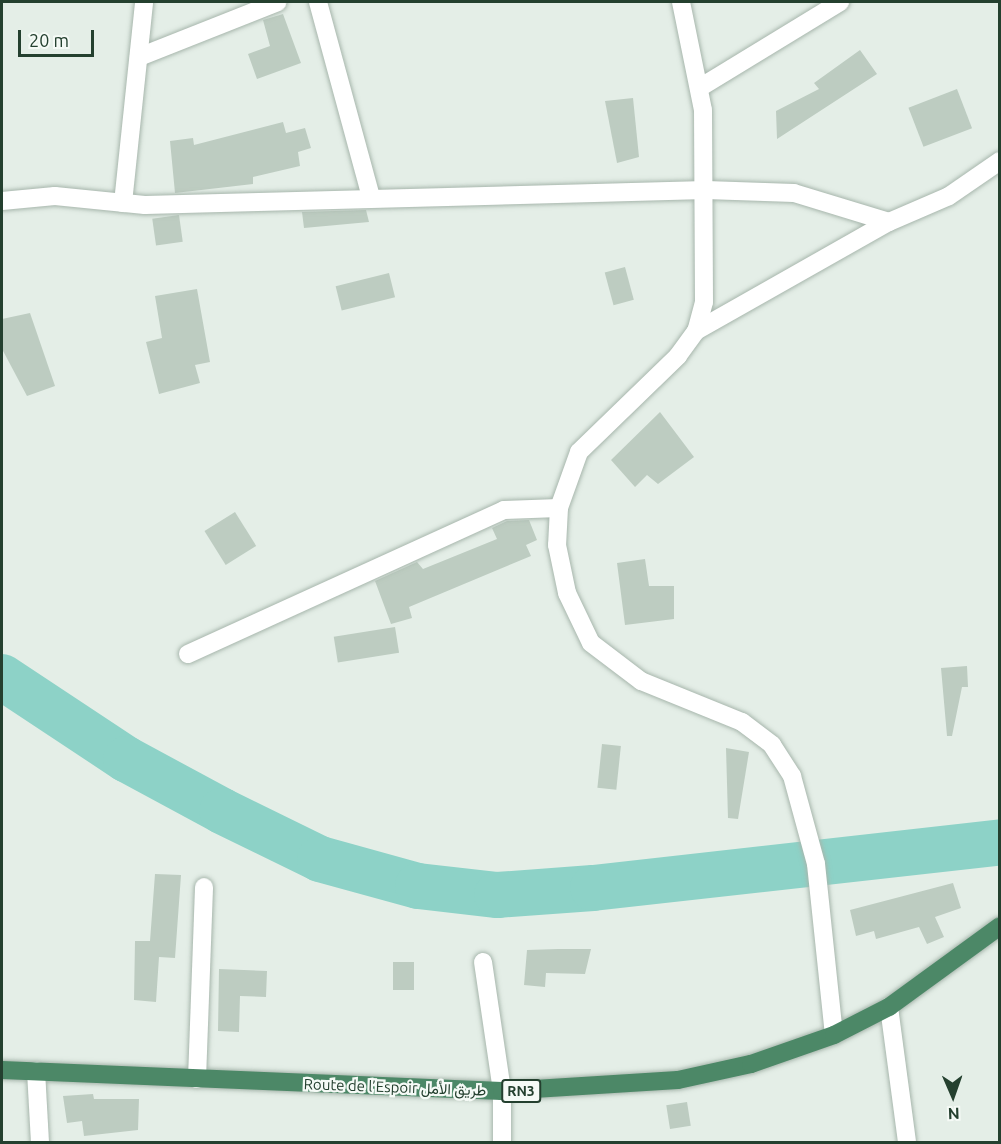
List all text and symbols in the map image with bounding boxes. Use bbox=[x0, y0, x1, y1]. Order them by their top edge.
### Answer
scale bar bbox=[21, 18, 98, 56]
text: 20 m bbox=[29, 30, 69, 50]
north arrow bbox=[923, 1066, 983, 1126]
street label: Route de l’Espoir طريق الأمل bbox=[303, 1075, 487, 1099]
road number: RN3 bbox=[500, 1080, 542, 1102]
text: N bbox=[947, 1105, 960, 1123]

